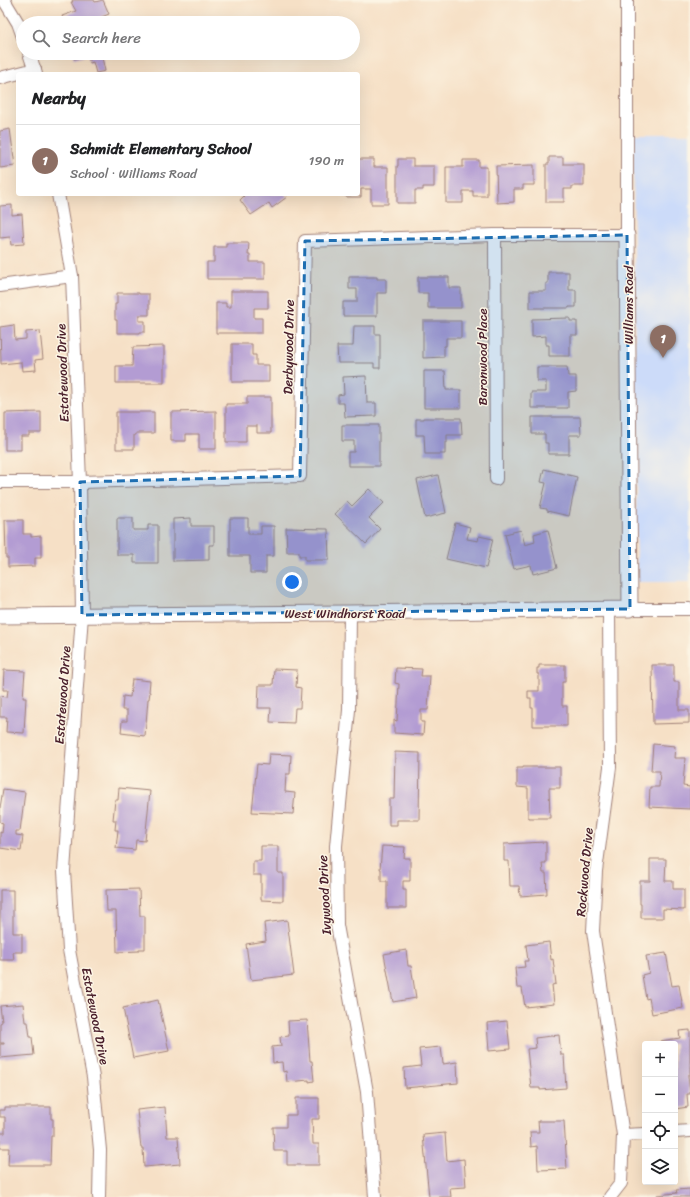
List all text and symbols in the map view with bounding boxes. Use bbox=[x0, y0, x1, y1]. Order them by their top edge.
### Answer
search box bbox=[16, 16, 360, 60]
text: Search here bbox=[62, 25, 141, 51]
icon: search bbox=[30, 27, 52, 49]
text: Nearby bbox=[32, 83, 86, 113]
text: Schmidt Elementary School bbox=[70, 136, 252, 162]
text: 1 bbox=[42, 149, 48, 172]
text: 190 m bbox=[309, 149, 344, 172]
text: School · Williams Road bbox=[70, 162, 197, 185]
street label: Williams Road bbox=[617, 265, 640, 344]
street label: Derbywood Drive bbox=[276, 299, 301, 395]
street label: Baronwood Place bbox=[471, 309, 494, 405]
street label: Estatewood Drive bbox=[49, 323, 76, 423]
pin: 1 bbox=[650, 325, 676, 358]
your location bbox=[282, 572, 302, 592]
street label: West Windhorst Road bbox=[285, 602, 407, 625]
street label: Estatewood Drive bbox=[48, 645, 77, 745]
street label: Rockwood Drive bbox=[569, 826, 600, 918]
street label: Ivywood Drive bbox=[311, 854, 338, 936]
street label: Estatewood Drive bbox=[75, 966, 116, 1067]
map controls bbox=[642, 1041, 678, 1185]
button: + bbox=[642, 1041, 678, 1077]
button: − bbox=[642, 1077, 678, 1113]
button: locate bbox=[642, 1113, 678, 1149]
button: layers bbox=[642, 1149, 678, 1185]

